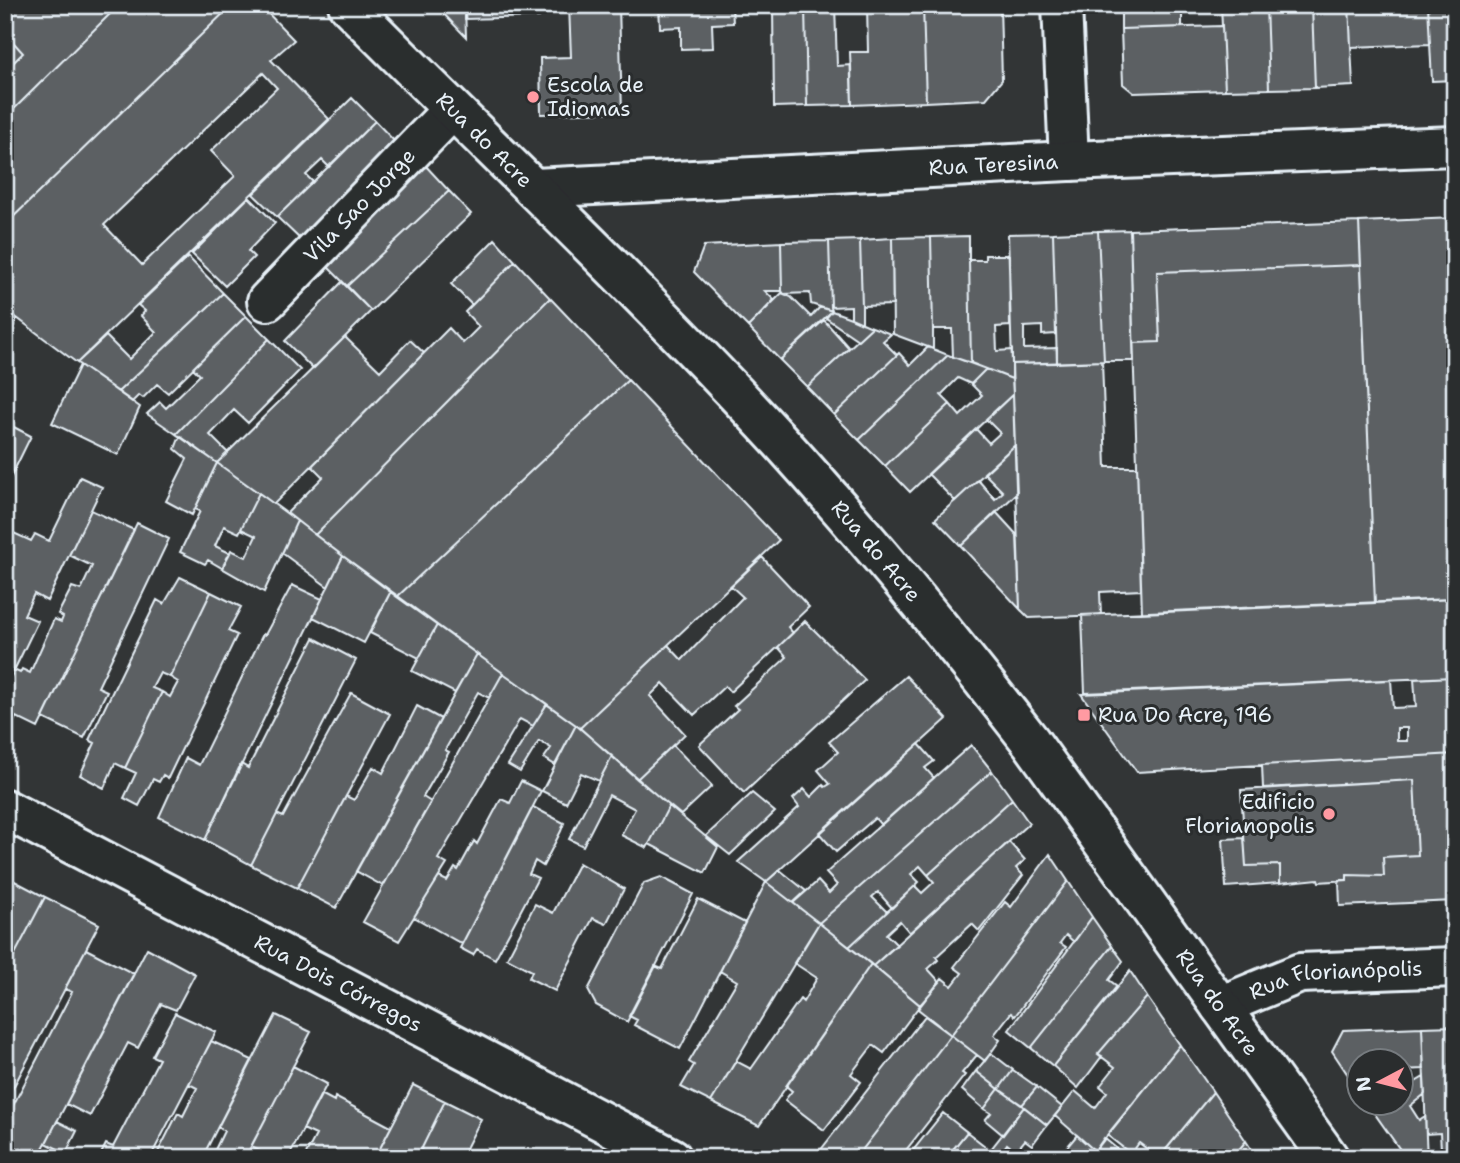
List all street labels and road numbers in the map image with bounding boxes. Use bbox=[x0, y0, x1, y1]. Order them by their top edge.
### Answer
street label: Rua do Acre bbox=[430, 86, 539, 194]
street label: Vila Sao Jorge bbox=[298, 142, 422, 269]
street label: Rua Teresina bbox=[928, 148, 1059, 182]
street label: Rua do Acre bbox=[825, 494, 927, 608]
street label: Rua Dois Córregos bbox=[249, 928, 427, 1039]
street label: Rua do Acre bbox=[1170, 943, 1265, 1061]
street label: Rua Florianópolis bbox=[1245, 954, 1423, 1006]

